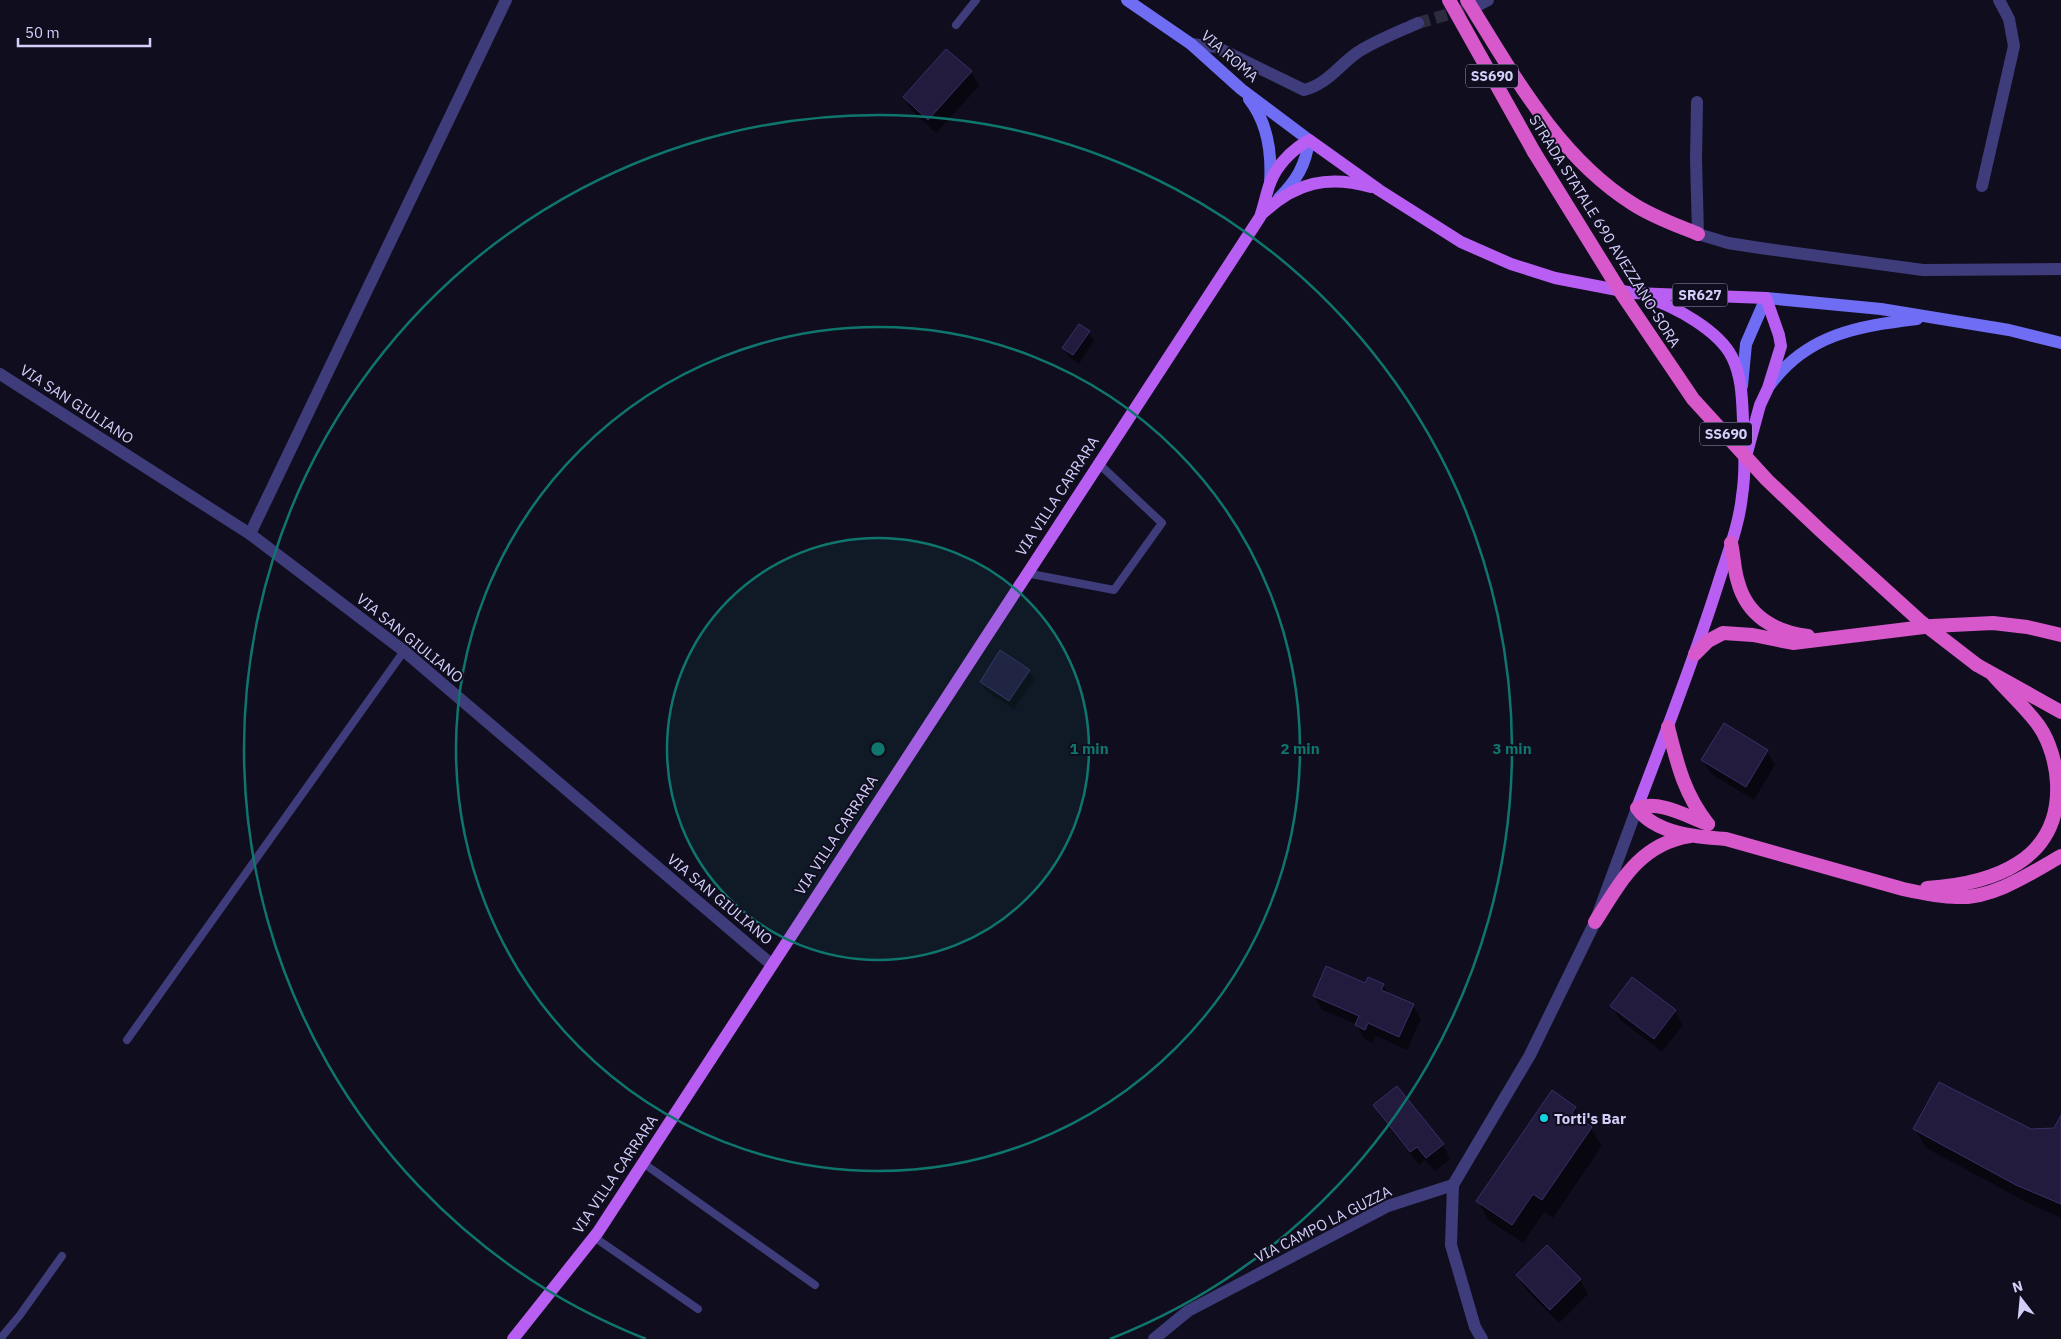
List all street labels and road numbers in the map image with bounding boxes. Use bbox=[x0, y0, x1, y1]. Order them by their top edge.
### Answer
street label: VIA ROMA bbox=[1197, 26, 1263, 86]
road number: SS690 bbox=[1466, 64, 1518, 88]
street label: STRADA STATALE 690 AVEZZANO-SORA bbox=[1525, 111, 1685, 351]
road number: SR627 bbox=[1672, 284, 1728, 306]
street label: VIA SAN GIULIANO bbox=[17, 360, 137, 448]
road number: SS690 bbox=[1700, 422, 1752, 446]
street label: VIA VILLA CARRARA bbox=[1011, 432, 1103, 559]
street label: VIA SAN GIULIANO bbox=[353, 589, 467, 687]
street label: VIA VILLA CARRARA bbox=[790, 771, 882, 898]
street label: VIA SAN GIULIANO bbox=[663, 849, 777, 949]
street label: VIA VILLA CARRARA bbox=[568, 1111, 662, 1237]
street label: VIA CAMPO LA GUZZA bbox=[1251, 1181, 1395, 1267]

